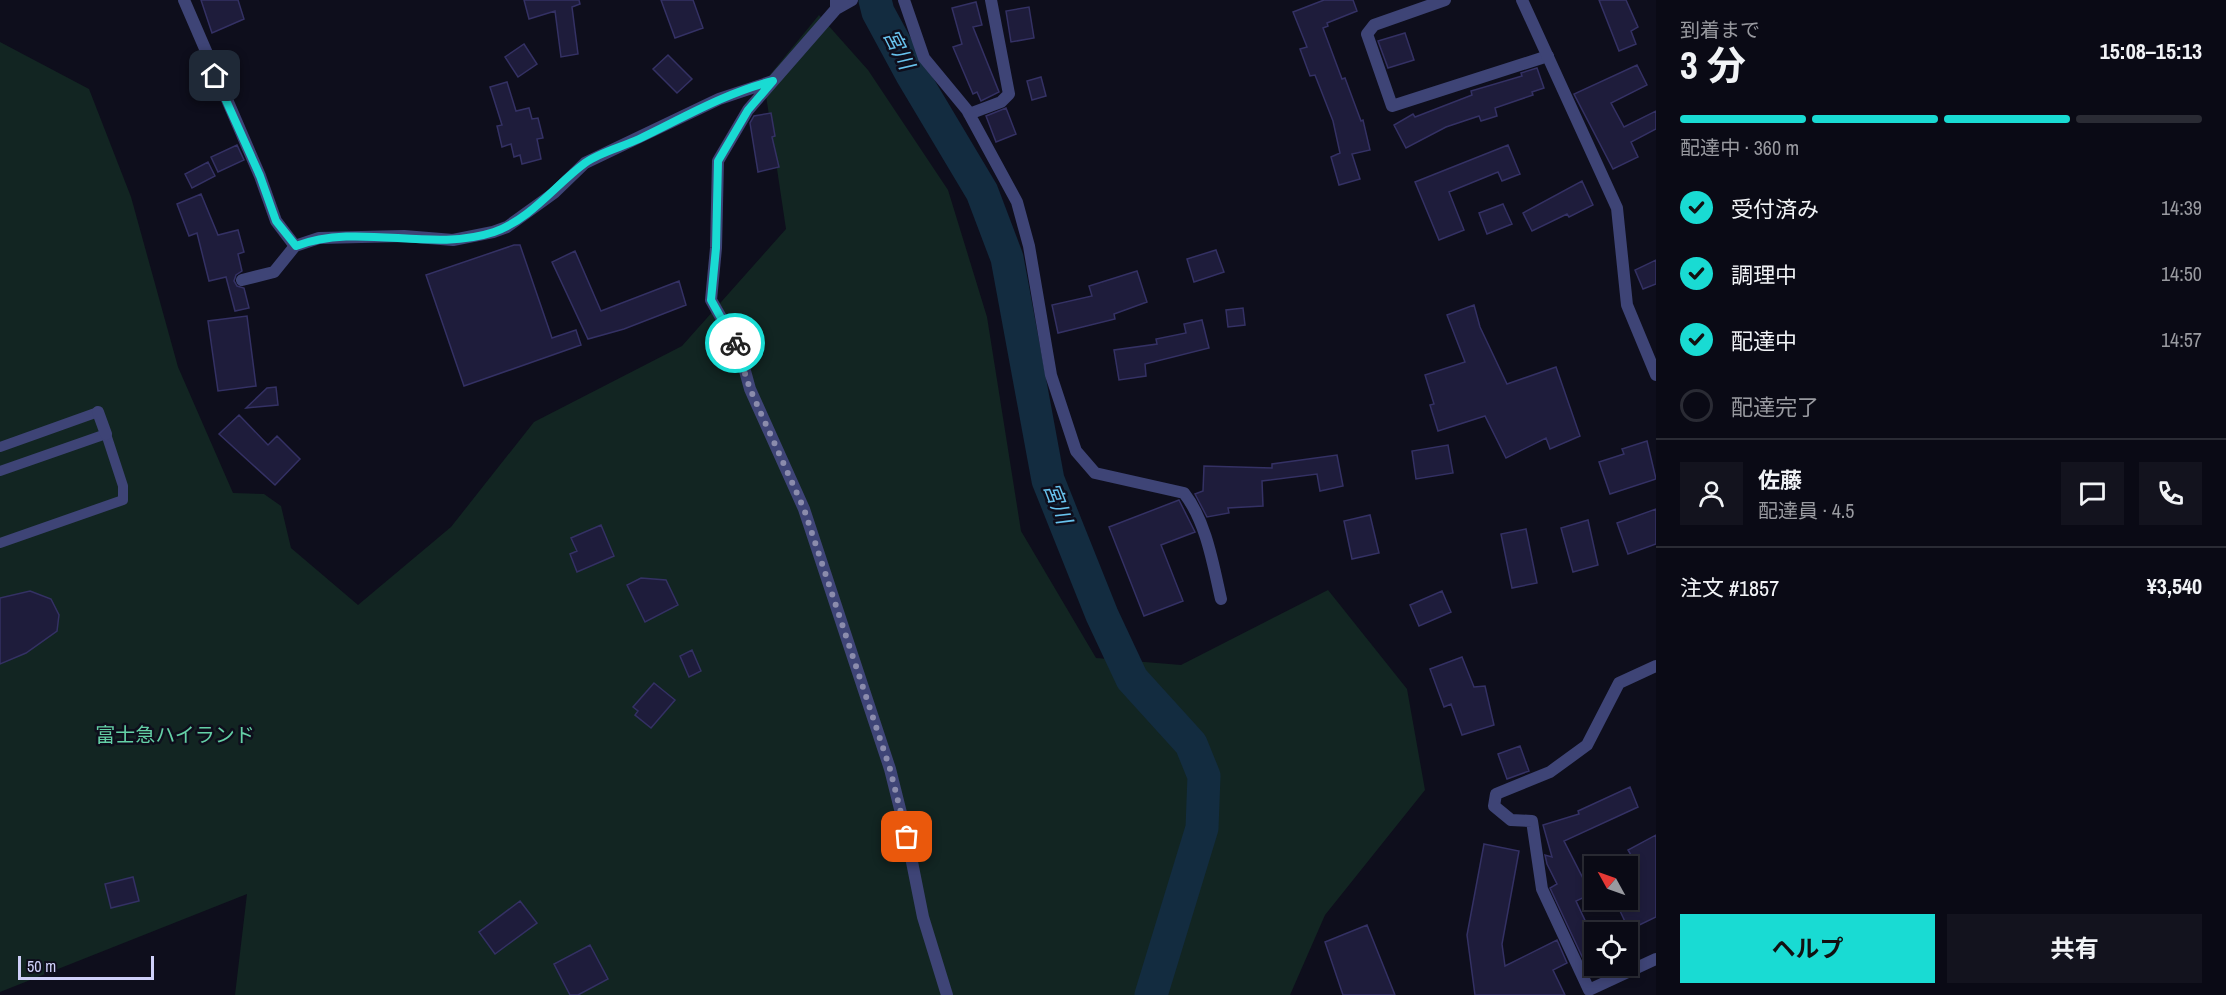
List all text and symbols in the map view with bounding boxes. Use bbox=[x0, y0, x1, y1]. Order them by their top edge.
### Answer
text: 到着まで bbox=[1680, 16, 1760, 43]
water label: 宮川 bbox=[877, 24, 922, 76]
text: 15:08–15:13 bbox=[2100, 36, 2202, 66]
text: 3 分 bbox=[1680, 39, 1746, 91]
pin bbox=[189, 50, 240, 101]
icon: home bbox=[198, 59, 231, 92]
text: 配達中 · 360 m bbox=[1680, 134, 1799, 161]
icon: check bbox=[1680, 191, 1713, 224]
text: 受付済み bbox=[1731, 194, 1819, 224]
text: 14:39 bbox=[2161, 194, 2202, 221]
icon: check bbox=[1680, 257, 1713, 290]
text: 調理中 bbox=[1731, 260, 1797, 290]
text: 14:50 bbox=[2161, 260, 2202, 287]
courier bbox=[705, 313, 765, 373]
icon: check bbox=[1680, 323, 1713, 356]
text: 配達中 bbox=[1731, 326, 1797, 356]
text: 14:57 bbox=[2161, 326, 2202, 353]
icon: bike bbox=[719, 327, 752, 360]
text: 配達完了 bbox=[1731, 392, 1819, 422]
button: person bbox=[1680, 462, 1743, 525]
button: chat bbox=[2061, 462, 2124, 525]
button: phone bbox=[2139, 462, 2202, 525]
text: 佐藤 bbox=[1758, 465, 1802, 495]
water label: 宮川 bbox=[1037, 478, 1080, 530]
text: 配達員 · 4.5 bbox=[1758, 497, 1854, 524]
text: ¥3,540 bbox=[2147, 571, 2202, 601]
text: 注文 #1857 bbox=[1680, 573, 1779, 603]
park label: 富士急ハイランド bbox=[95, 721, 255, 748]
pin bbox=[881, 811, 932, 862]
icon: bag bbox=[890, 820, 923, 853]
north arrow bbox=[1584, 856, 1638, 910]
map controls bbox=[1584, 856, 1638, 976]
button: ヘルプ bbox=[1680, 914, 1935, 983]
button: 共有 bbox=[1947, 914, 2202, 983]
button: locate bbox=[1584, 922, 1638, 976]
scale bar bbox=[18, 953, 154, 980]
text: 50 m bbox=[27, 955, 56, 977]

